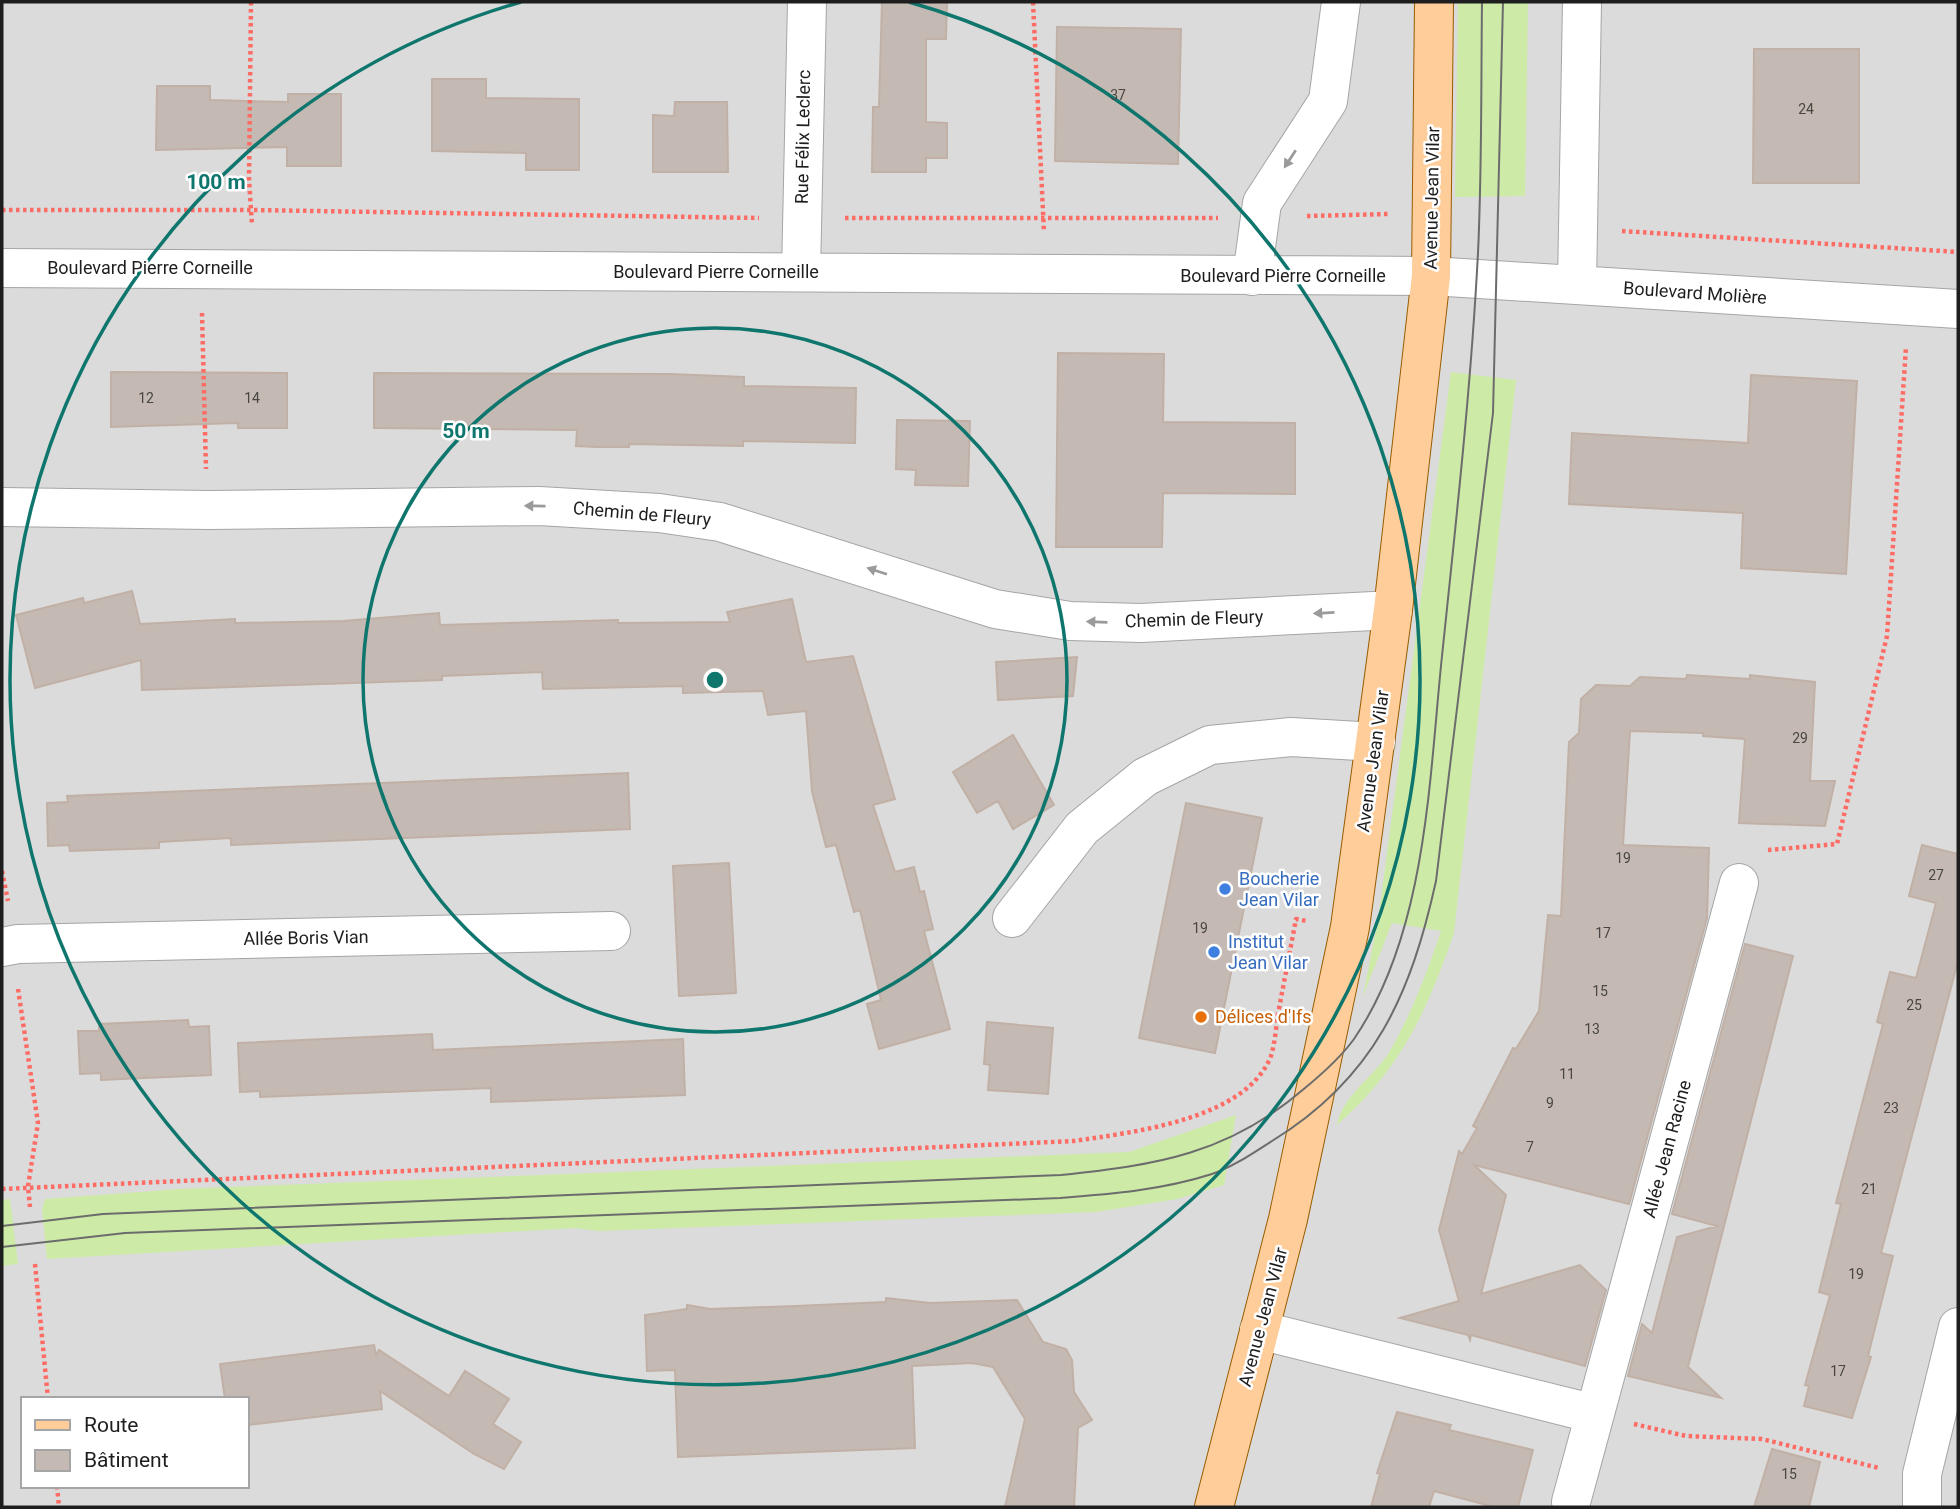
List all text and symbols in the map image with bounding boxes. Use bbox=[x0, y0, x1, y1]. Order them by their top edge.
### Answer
street label: Rue Félix Leclerc bbox=[791, 70, 814, 204]
house number: 37 bbox=[1110, 87, 1126, 103]
house number: 24 bbox=[1798, 101, 1814, 117]
street label: Avenue Jean Vilar bbox=[1420, 126, 1443, 270]
one-way arrow bbox=[1284, 149, 1297, 168]
text: 100 m bbox=[186, 170, 246, 194]
street label: Boulevard Pierre Corneille bbox=[47, 257, 253, 278]
street label: Boulevard Pierre Corneille bbox=[613, 261, 819, 282]
street label: Boulevard Pierre Corneille bbox=[1180, 265, 1386, 286]
street label: Boulevard Molière bbox=[1623, 277, 1768, 308]
house number: 12 bbox=[138, 390, 154, 406]
house number: 14 bbox=[244, 390, 260, 406]
text: 50 m bbox=[442, 419, 490, 443]
street label: Chemin de Fleury bbox=[572, 497, 712, 530]
one-way arrow bbox=[524, 500, 546, 512]
one-way arrow bbox=[866, 566, 887, 576]
street label: Chemin de Fleury bbox=[1124, 606, 1264, 631]
one-way arrow bbox=[1313, 608, 1335, 619]
one-way arrow bbox=[1086, 616, 1108, 628]
centre of rings bbox=[703, 668, 727, 692]
street label: Avenue Jean Vilar bbox=[1352, 689, 1393, 833]
house number: 29 bbox=[1792, 730, 1808, 746]
house number: 19 bbox=[1615, 850, 1631, 866]
house number: 27 bbox=[1928, 867, 1944, 883]
place label: Boucherie Jean Vilar bbox=[1239, 868, 1319, 910]
marker: Boucherie Jean Vilar bbox=[1217, 881, 1233, 897]
house number: 19 bbox=[1192, 920, 1208, 936]
house number: 17 bbox=[1595, 925, 1611, 941]
street label: Allée Boris Vian bbox=[243, 926, 369, 949]
place label: Institut Jean Vilar bbox=[1228, 931, 1308, 973]
marker: Institut Jean Vilar bbox=[1206, 944, 1222, 960]
house number: 15 bbox=[1592, 983, 1608, 999]
house number: 25 bbox=[1906, 997, 1922, 1013]
place label: Délices d'Ifs bbox=[1215, 1006, 1312, 1027]
marker: Délices d'Ifs bbox=[1193, 1009, 1209, 1025]
house number: 13 bbox=[1584, 1021, 1600, 1037]
house number: 11 bbox=[1559, 1066, 1575, 1082]
street label: Allée Jean Racine bbox=[1638, 1078, 1695, 1220]
house number: 9 bbox=[1546, 1095, 1554, 1111]
house number: 23 bbox=[1883, 1100, 1899, 1116]
house number: 7 bbox=[1526, 1139, 1534, 1155]
house number: 21 bbox=[1861, 1181, 1877, 1197]
street label: Avenue Jean Vilar bbox=[1234, 1245, 1291, 1389]
house number: 19 bbox=[1848, 1266, 1864, 1282]
house number: 17 bbox=[1830, 1363, 1846, 1379]
legend bbox=[21, 1397, 248, 1488]
text: Route bbox=[84, 1413, 139, 1437]
text: Bâtiment bbox=[84, 1448, 169, 1472]
house number: 15 bbox=[1781, 1466, 1797, 1482]

